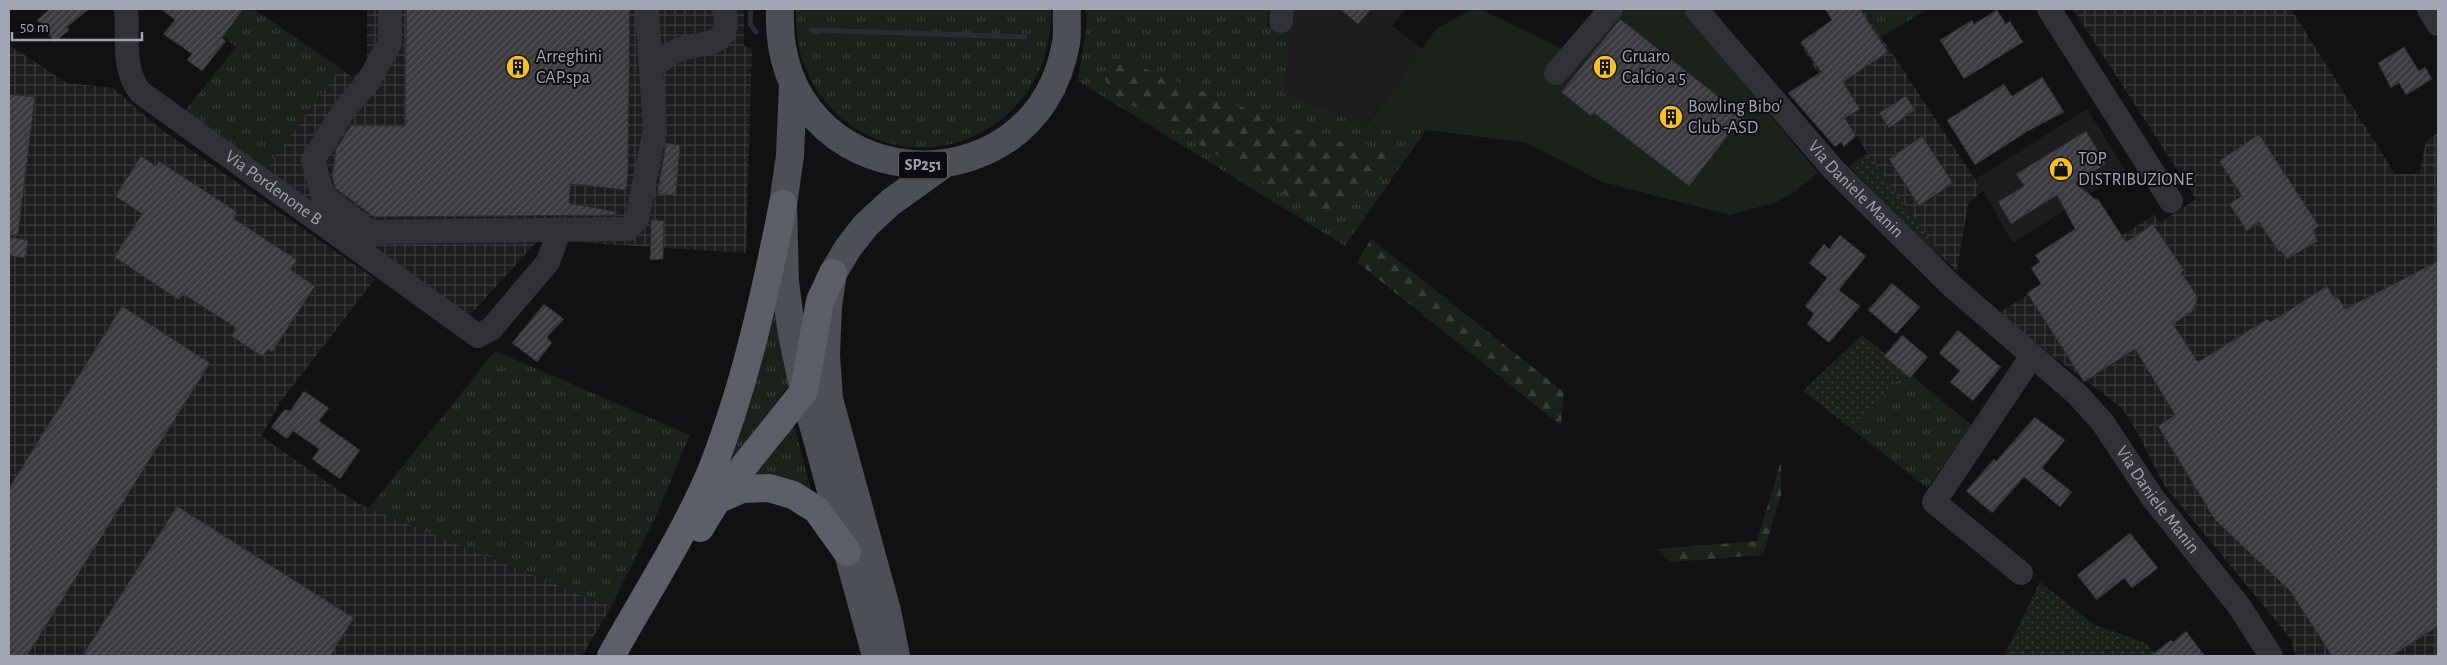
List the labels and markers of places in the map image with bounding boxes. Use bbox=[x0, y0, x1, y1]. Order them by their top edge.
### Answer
place label: Arreghini CAP.spa bbox=[536, 48, 602, 87]
place label: Gruaro Calcio a 5 bbox=[1622, 48, 1686, 87]
building icon: Arreghini CAP.spa bbox=[505, 54, 531, 80]
building icon: Gruaro Calcio a 5 bbox=[1592, 54, 1618, 80]
place label: Bowling Bibo' Club -ASD bbox=[1688, 98, 1782, 137]
building icon: Bowling Bibo' Club -ASD bbox=[1658, 104, 1684, 130]
place label: TOP DISTRIBUZIONE bbox=[2078, 150, 2194, 189]
shop icon: TOP DISTRIBUZIONE bbox=[2048, 156, 2074, 182]

